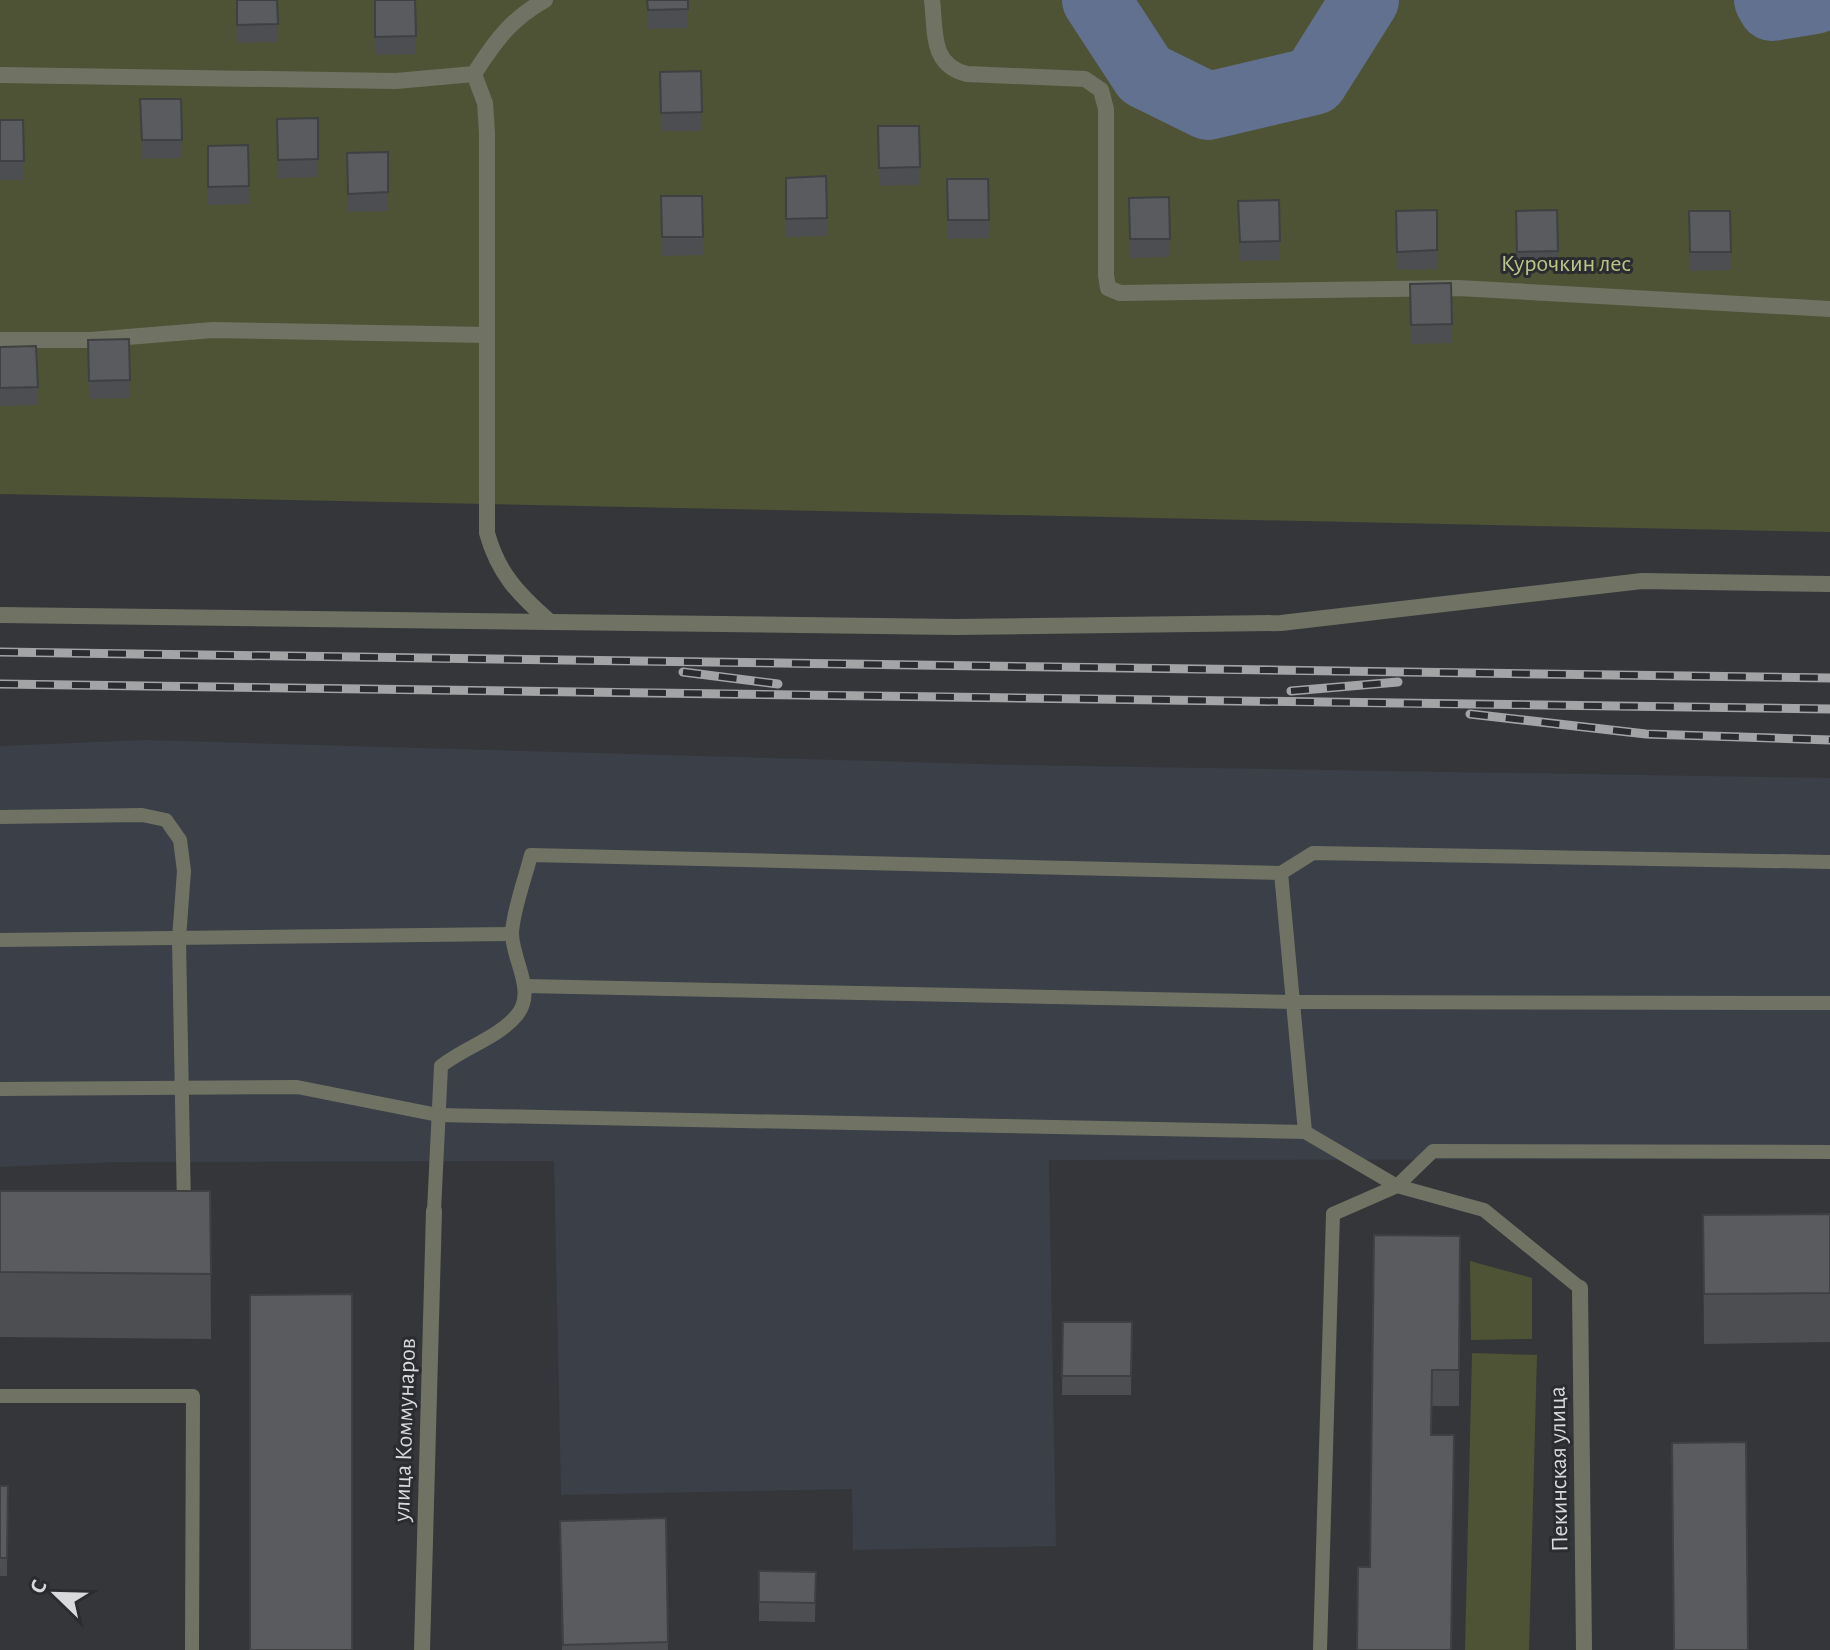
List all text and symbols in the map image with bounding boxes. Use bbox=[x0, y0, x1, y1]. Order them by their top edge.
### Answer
park label: Курочкин лес bbox=[1501, 252, 1631, 276]
street label: улица Коммунаров bbox=[390, 1338, 420, 1523]
street label: Пекинская улица bbox=[1546, 1386, 1572, 1552]
north arrow bbox=[16, 1554, 96, 1634]
text: С bbox=[26, 1577, 51, 1596]

